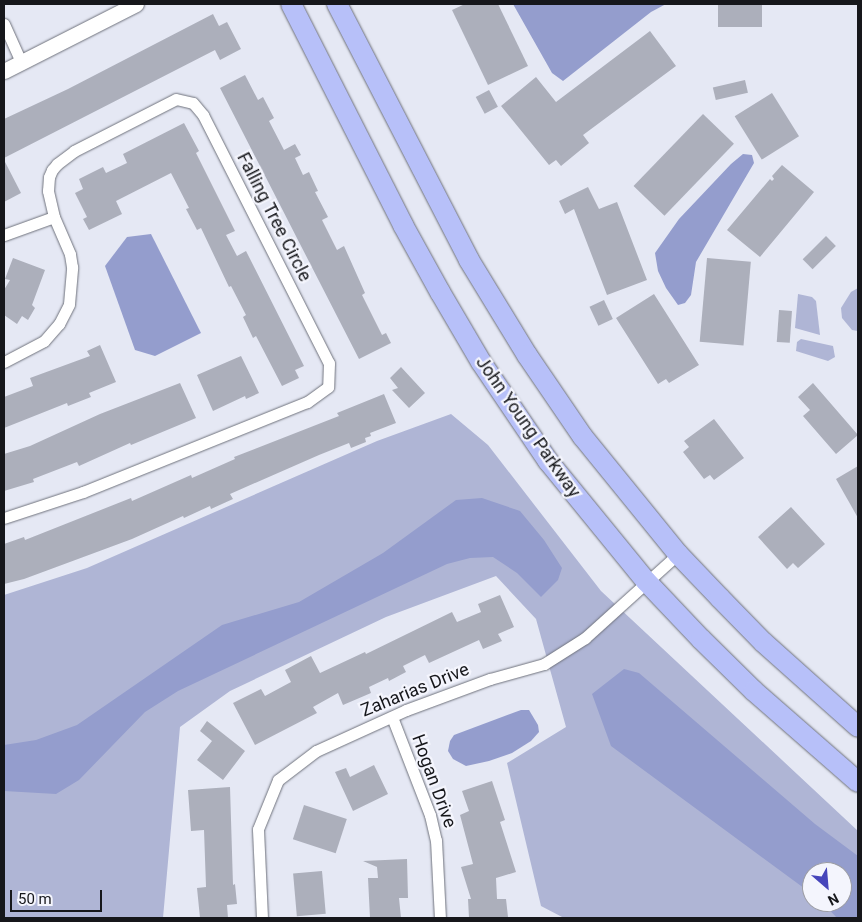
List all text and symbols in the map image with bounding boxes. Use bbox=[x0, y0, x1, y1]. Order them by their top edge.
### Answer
street label: Falling Tree Circle bbox=[232, 149, 316, 285]
street label: John Young Parkway bbox=[471, 352, 585, 502]
street label: Zaharias Drive bbox=[358, 658, 472, 722]
street label: Hogan Drive bbox=[407, 731, 461, 831]
north arrow bbox=[802, 862, 852, 912]
scale bar bbox=[12, 880, 105, 912]
text: 50 m bbox=[18, 890, 52, 908]
text: N bbox=[825, 890, 841, 909]

